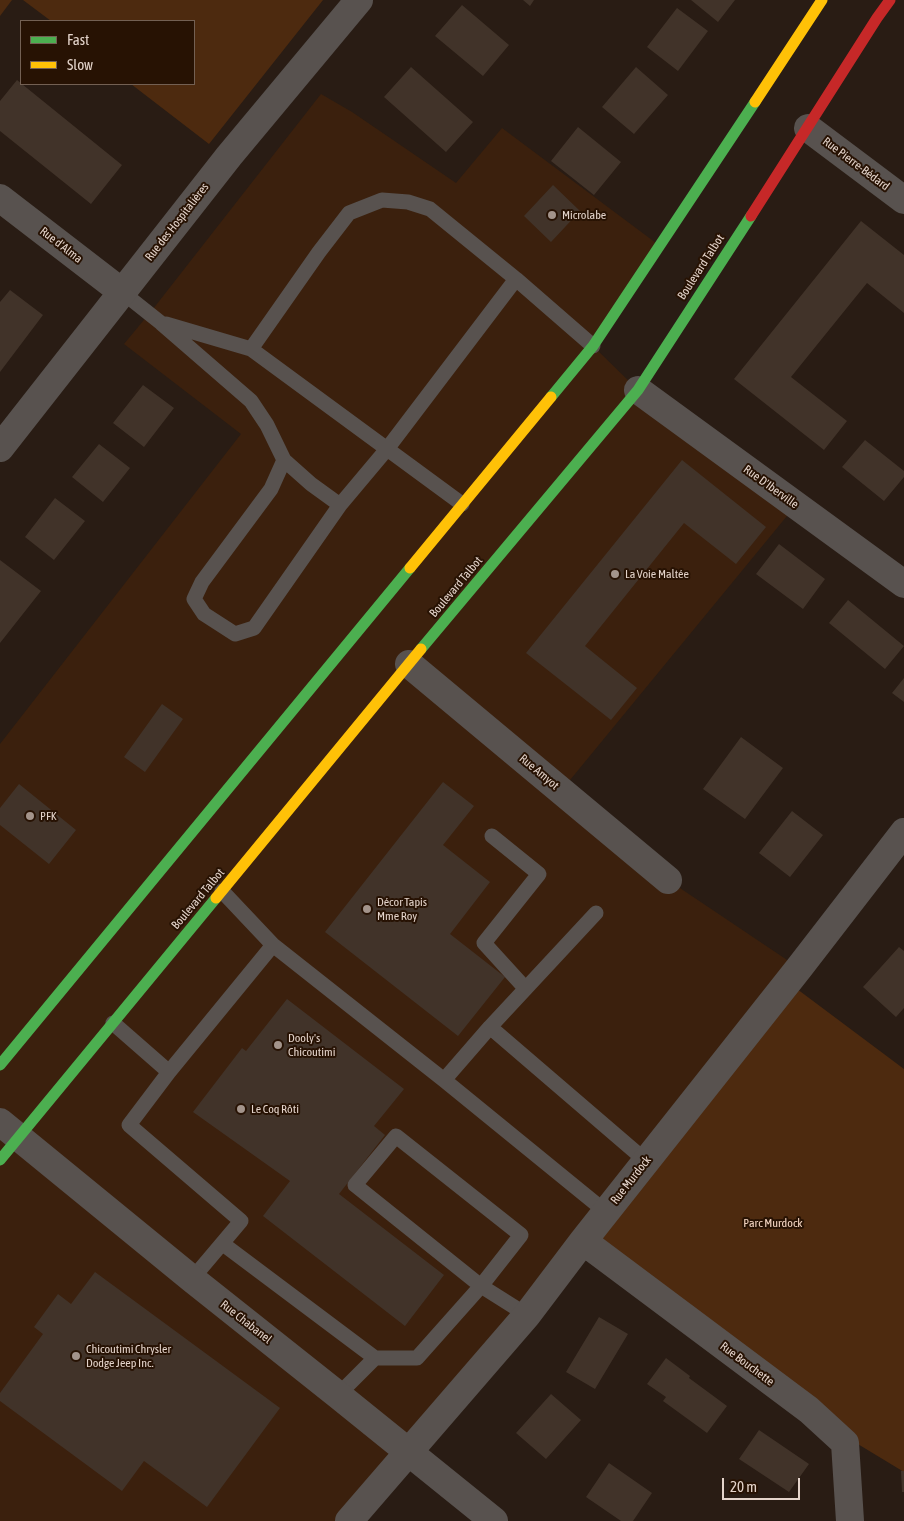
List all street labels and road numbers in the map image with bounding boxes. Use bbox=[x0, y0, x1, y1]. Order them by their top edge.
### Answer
street label: Rue Pierre-Bédard bbox=[820, 134, 892, 194]
street label: Rue des Hospitalières bbox=[142, 180, 212, 264]
street label: Rue d'Alma bbox=[37, 224, 85, 266]
street label: Boulevard Talbot bbox=[675, 232, 727, 302]
street label: Rue D'Iberville bbox=[741, 462, 801, 512]
street label: Boulevard Talbot bbox=[426, 554, 486, 620]
street label: Rue Amyot bbox=[516, 751, 562, 793]
street label: Boulevard Talbot bbox=[168, 866, 228, 932]
street label: Rue Murdock bbox=[608, 1153, 654, 1207]
street label: Rue Chabanel bbox=[217, 1297, 275, 1347]
street label: Rue Bouchette bbox=[717, 1339, 777, 1389]

